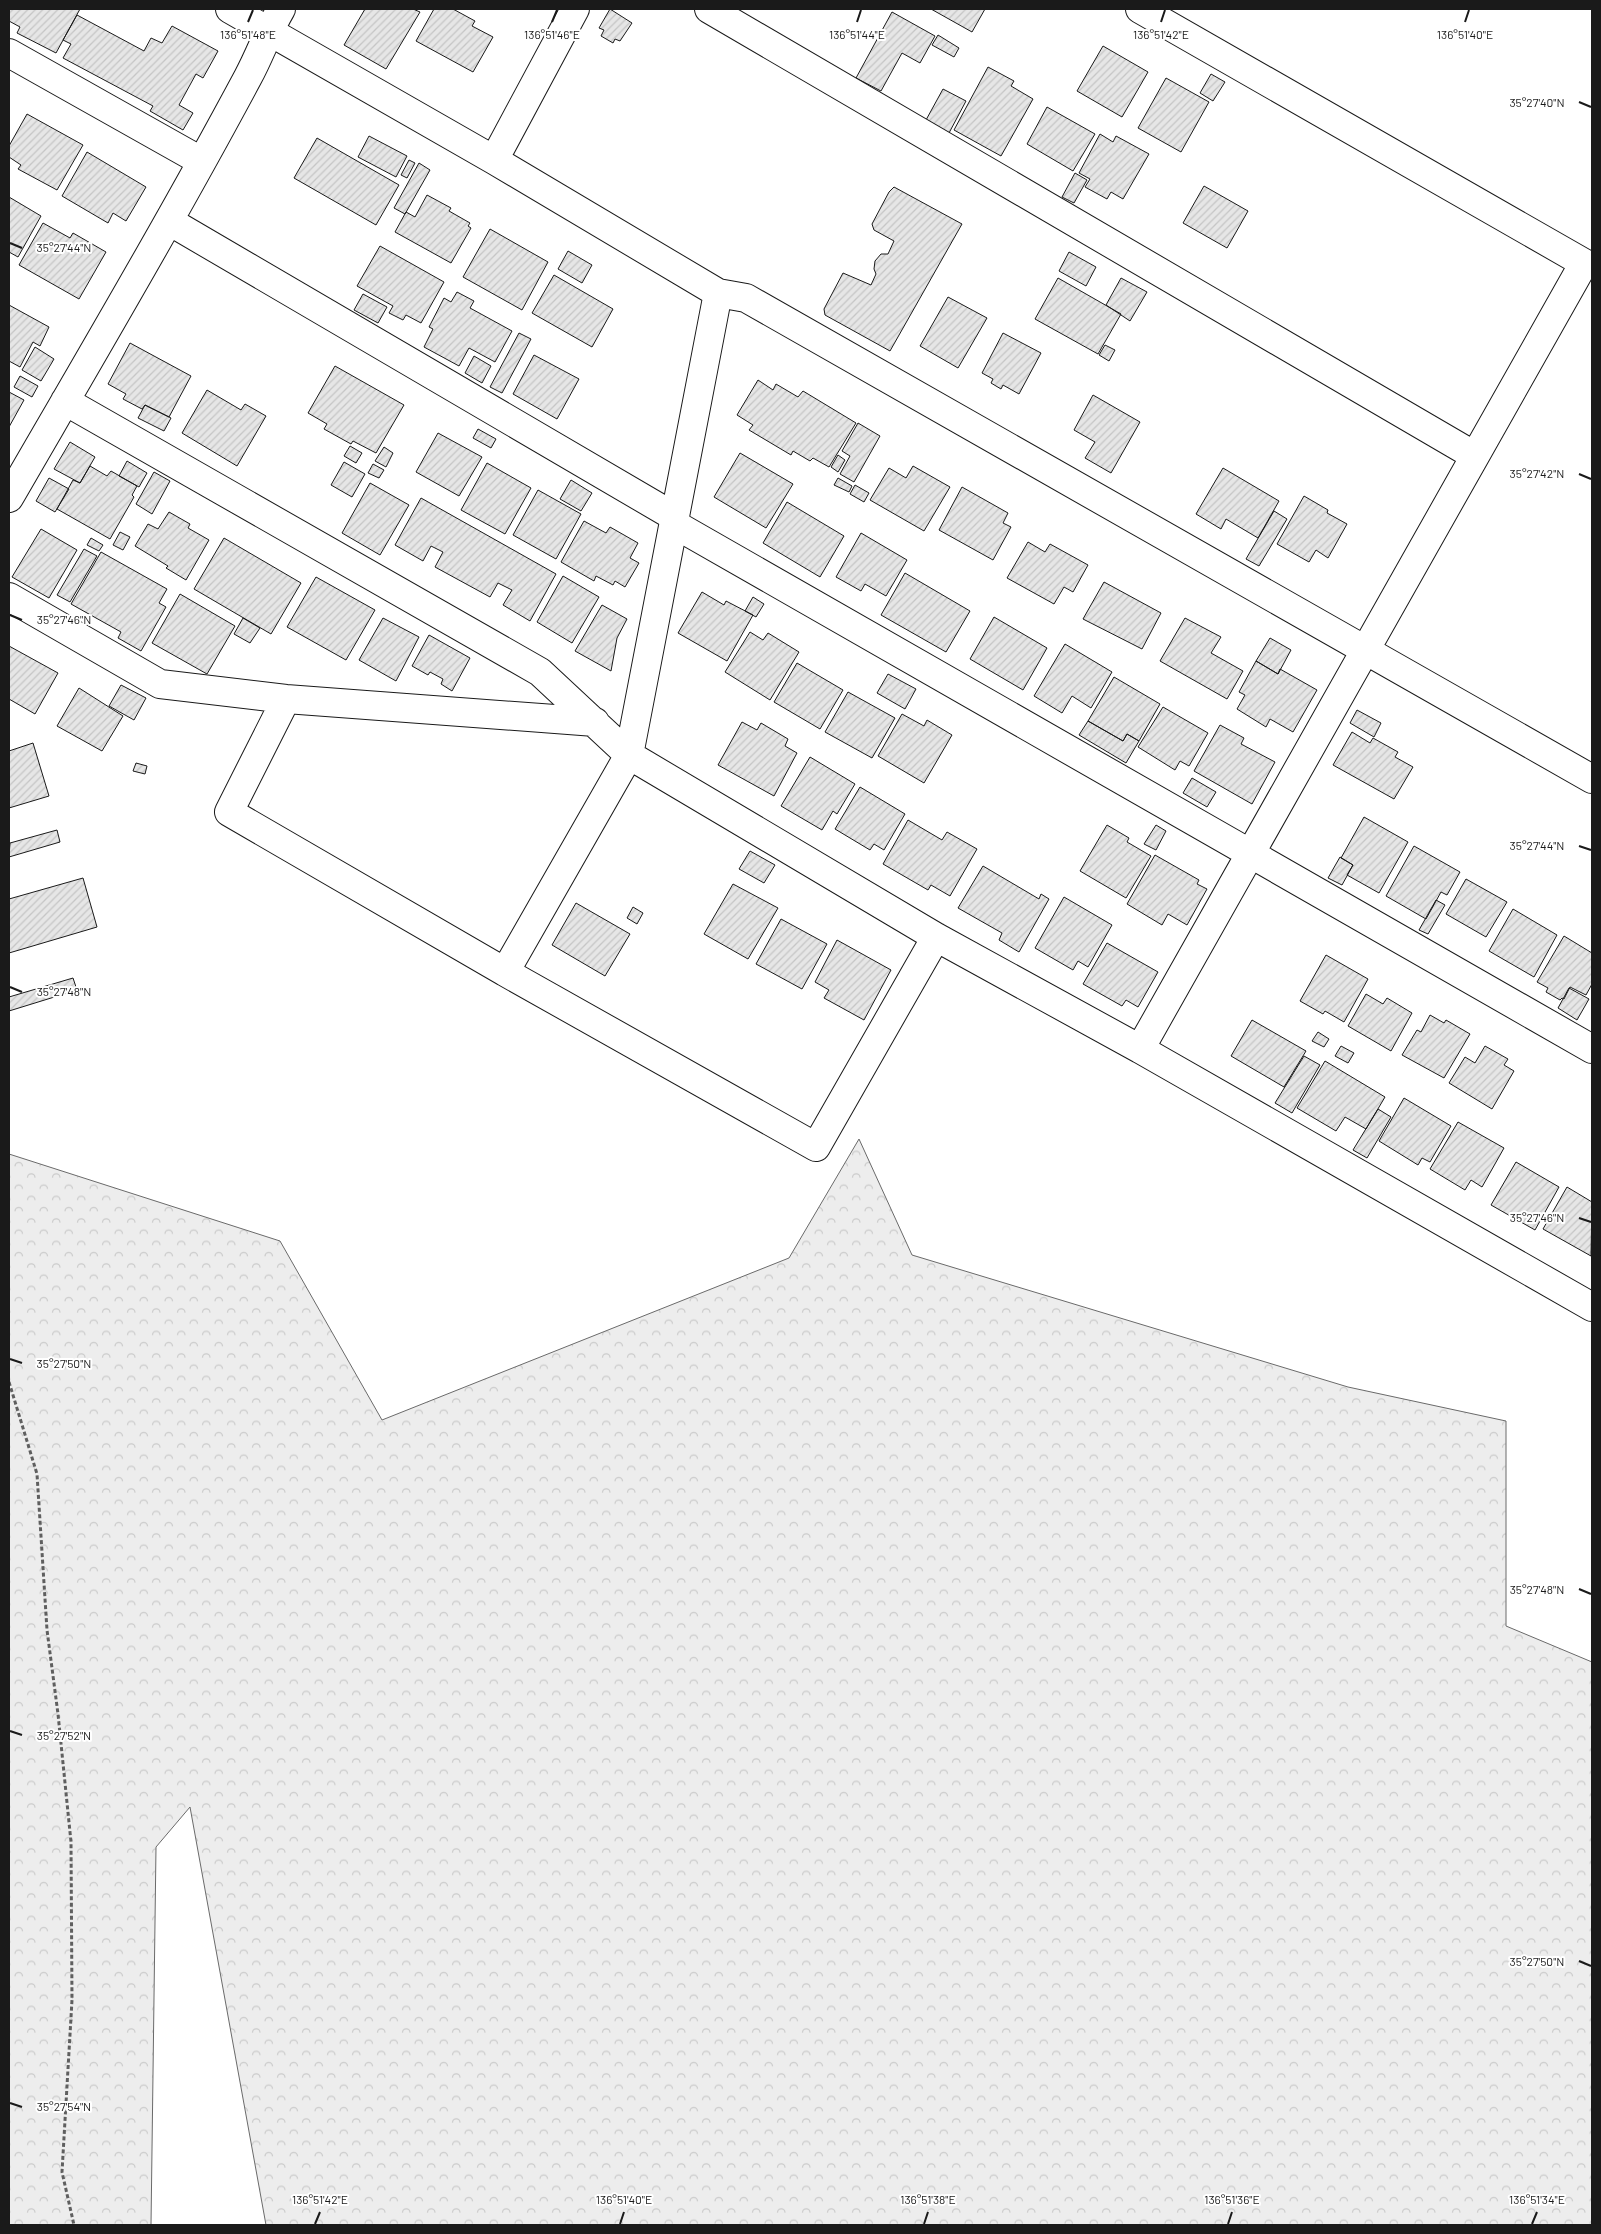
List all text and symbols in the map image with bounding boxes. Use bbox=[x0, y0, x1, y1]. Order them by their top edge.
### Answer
text: 136°51'48"E bbox=[220, 27, 276, 41]
text: 136°51'46"E bbox=[524, 27, 580, 41]
text: 136°51'44"E bbox=[829, 27, 885, 41]
text: 136°51'42"E bbox=[1133, 27, 1189, 41]
text: 136°51'40"E bbox=[1437, 27, 1493, 41]
text: 35°27'40"N bbox=[1509, 95, 1565, 109]
text: 35°27'44"N bbox=[37, 240, 91, 254]
text: 35°27'42"N bbox=[1510, 466, 1564, 480]
text: 35°27'46"N bbox=[37, 612, 91, 626]
text: 35°27'44"N bbox=[1510, 838, 1564, 852]
text: 35°27'48"N bbox=[37, 984, 91, 998]
text: 35°27'46"N bbox=[1510, 1210, 1564, 1224]
text: 35°27'50"N bbox=[37, 1356, 91, 1370]
text: 35°27'48"N bbox=[1510, 1582, 1564, 1596]
text: 35°27'52"N bbox=[37, 1728, 91, 1742]
text: 35°27'50"N bbox=[1510, 1954, 1564, 1968]
text: 35°27'54"N bbox=[37, 2099, 91, 2113]
text: 136°51'42"E bbox=[292, 2192, 348, 2206]
text: 136°51'40"E bbox=[596, 2192, 652, 2206]
text: 136°51'38"E bbox=[900, 2192, 956, 2206]
text: 136°51'36"E bbox=[1204, 2192, 1260, 2206]
text: 136°51'34"E bbox=[1509, 2192, 1565, 2206]

